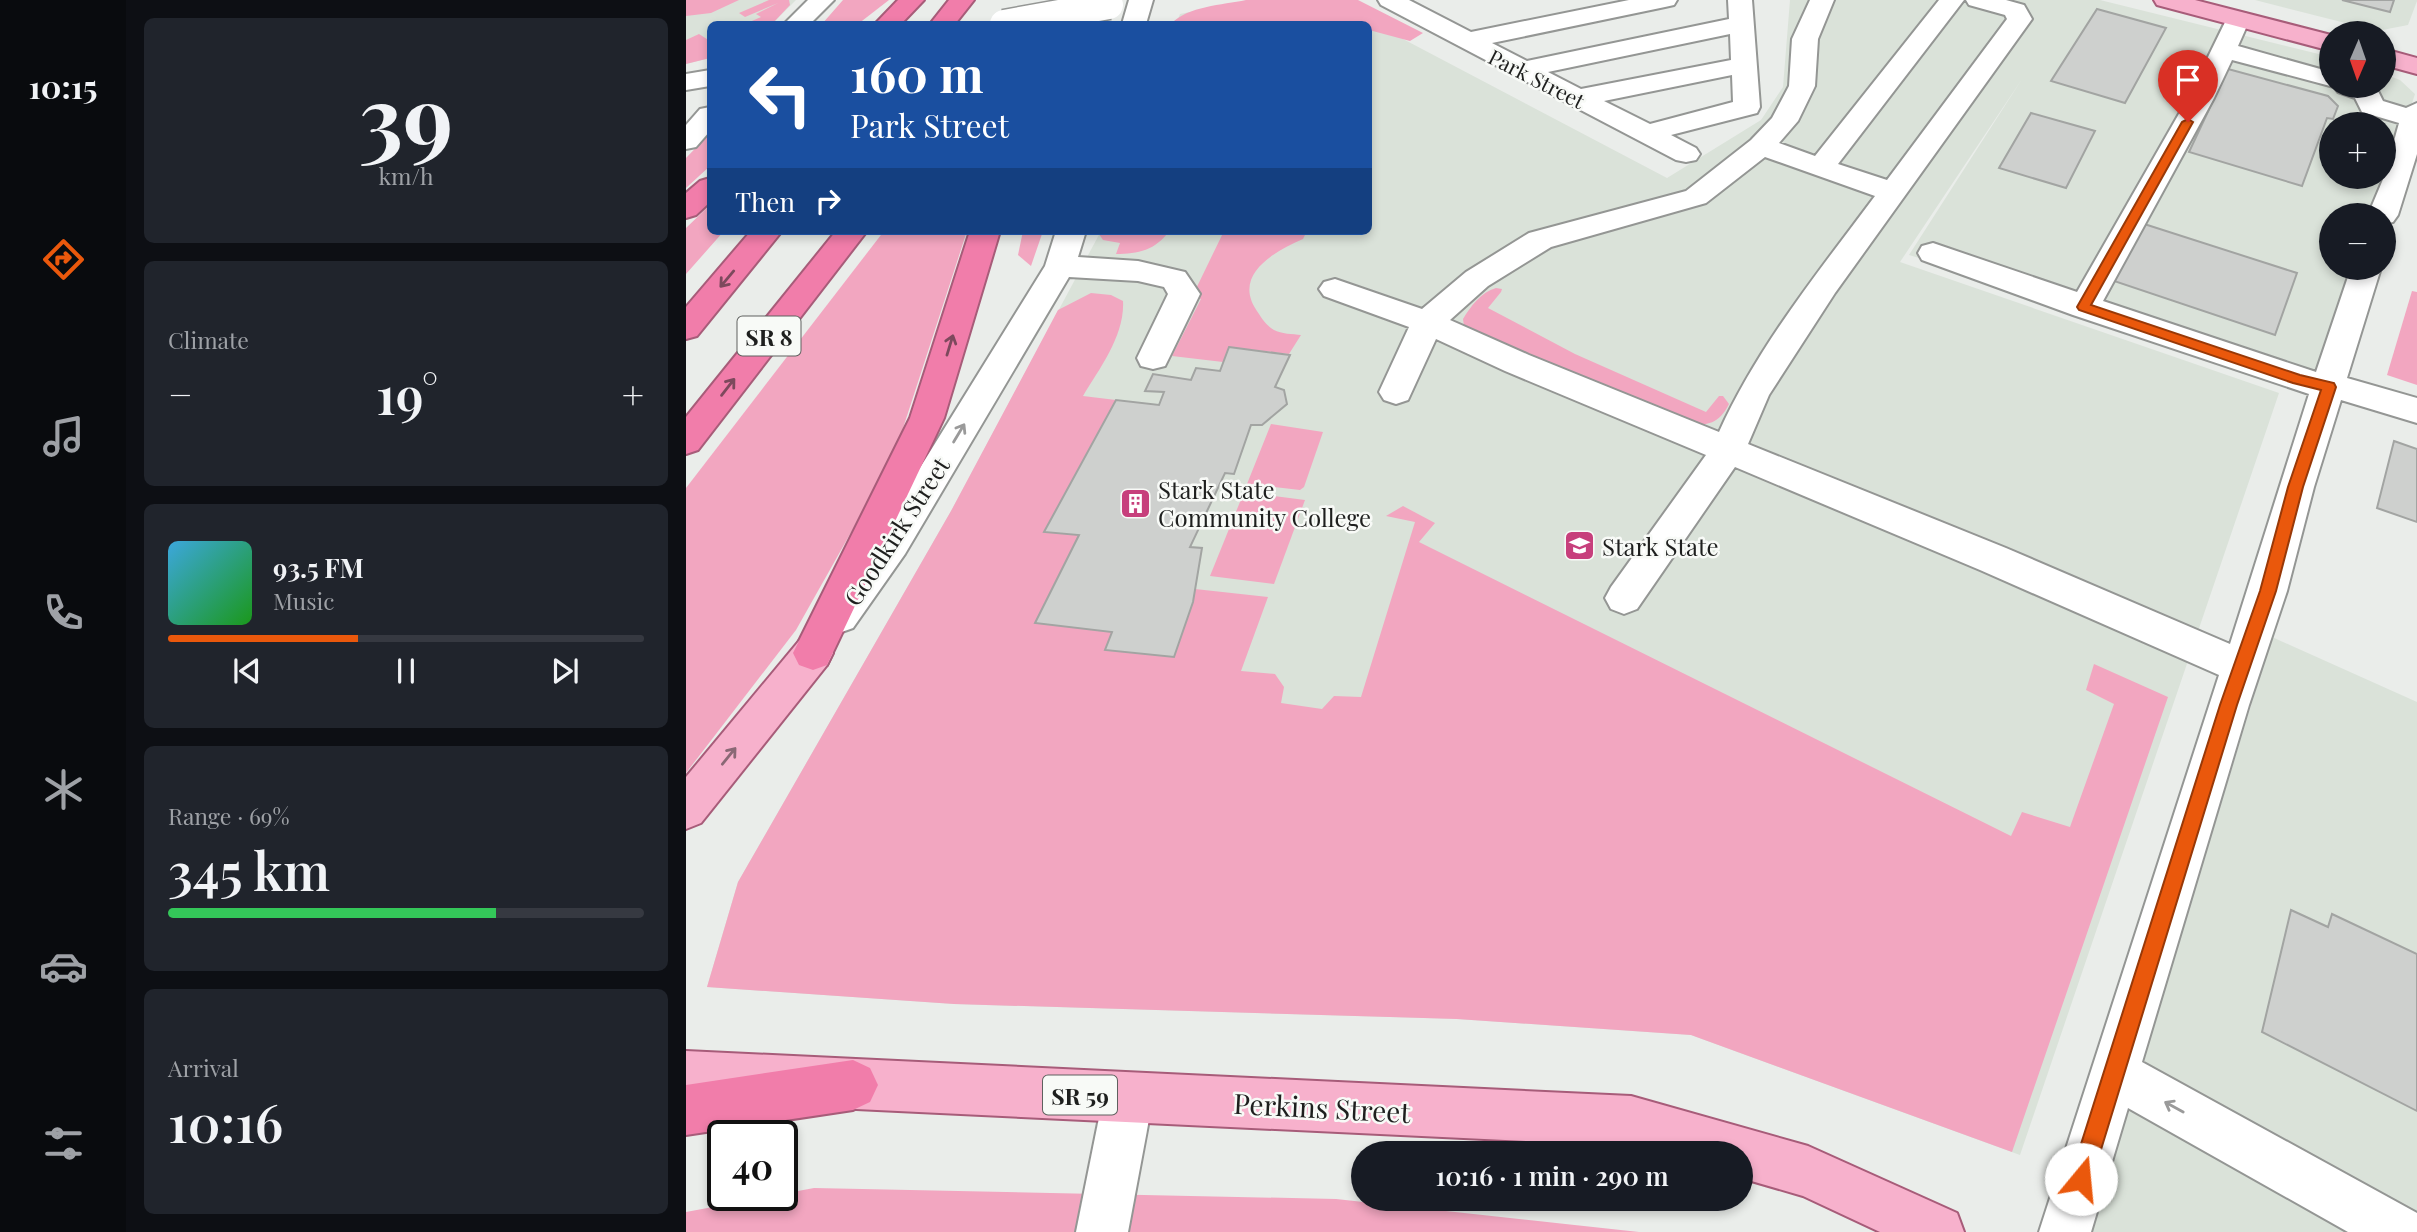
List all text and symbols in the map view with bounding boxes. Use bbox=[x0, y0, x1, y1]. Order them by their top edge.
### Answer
north arrow bbox=[2319, 21, 2396, 98]
map controls bbox=[2319, 21, 2396, 280]
text: 160 m bbox=[850, 40, 984, 105]
street label: Park Street bbox=[1484, 42, 1590, 114]
icon: left bbox=[735, 49, 826, 140]
pin bbox=[2158, 50, 2218, 122]
text: 39 bbox=[359, 54, 453, 175]
icon: arrive bbox=[2169, 61, 2207, 99]
text: 10:15 bbox=[29, 64, 97, 107]
text: Park Street bbox=[850, 103, 1009, 146]
button: + bbox=[2319, 112, 2396, 189]
text: km/h bbox=[378, 160, 434, 191]
icon: right bbox=[809, 182, 847, 220]
text: Then bbox=[735, 184, 795, 219]
button: − bbox=[2319, 203, 2396, 280]
icon: directions bbox=[39, 235, 88, 284]
one-way arrow bbox=[719, 270, 735, 288]
road number: SR 8 bbox=[738, 316, 800, 356]
text: Climate bbox=[168, 324, 249, 355]
one-way arrow bbox=[944, 334, 957, 356]
text: 19° bbox=[376, 359, 438, 428]
text: − bbox=[168, 368, 193, 419]
text: + bbox=[622, 368, 644, 419]
one-way arrow bbox=[721, 379, 736, 397]
icon: music bbox=[39, 412, 88, 461]
one-way arrow bbox=[953, 423, 967, 443]
street label: Goodkirk Street bbox=[836, 450, 956, 611]
place label: Stark State Community College bbox=[1158, 473, 1371, 533]
building icon: Stark State Community College bbox=[1118, 486, 1152, 520]
school or university icon: Stark State bbox=[1562, 529, 1596, 563]
place label: Stark State bbox=[1602, 530, 1719, 562]
text: 93.5 FM bbox=[273, 550, 364, 585]
text: Music bbox=[273, 585, 334, 616]
icon: phone bbox=[39, 588, 88, 637]
icon: previous bbox=[228, 652, 266, 690]
icon: pause bbox=[387, 652, 425, 690]
icon: next bbox=[546, 652, 584, 690]
one-way arrow bbox=[721, 748, 737, 766]
icon: climate bbox=[39, 765, 88, 814]
text: Range · 69% bbox=[168, 800, 290, 831]
text: 345 km bbox=[168, 835, 330, 904]
icon: car bbox=[39, 942, 88, 991]
text: Arrival bbox=[168, 1052, 239, 1083]
road number: SR 59 bbox=[1043, 1076, 1117, 1114]
street label: Perkins Street bbox=[1233, 1084, 1412, 1130]
text: 10:16 bbox=[168, 1087, 283, 1156]
one-way arrow bbox=[2165, 1100, 2185, 1114]
icon: filters bbox=[39, 1119, 88, 1168]
speed limit sign: 40 bbox=[707, 1120, 798, 1211]
position arrow bbox=[2044, 1142, 2118, 1216]
text: 10:16 · 1 min · 290 m bbox=[1435, 1158, 1669, 1193]

